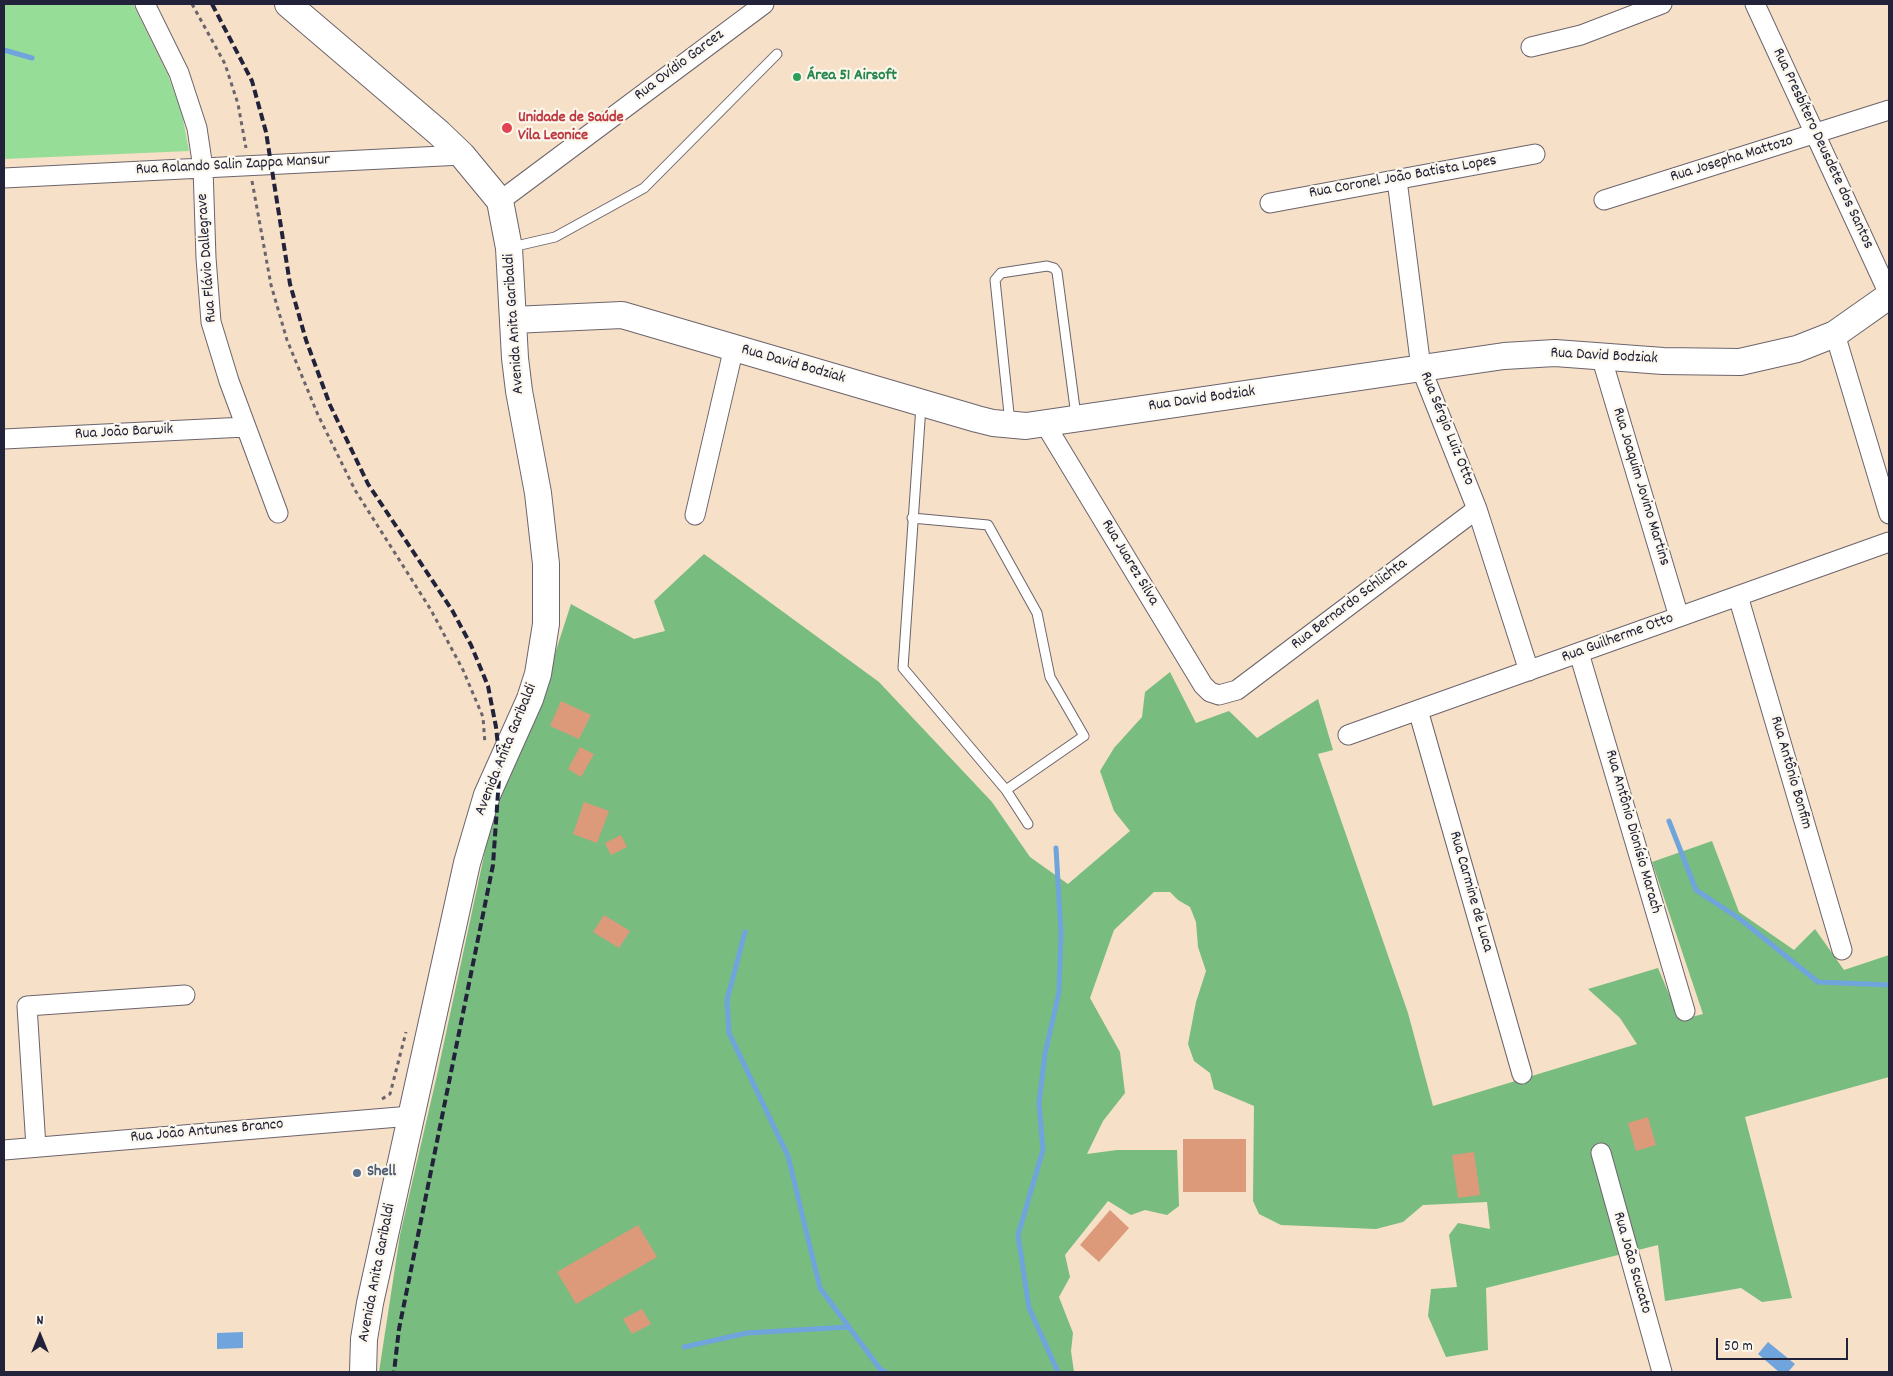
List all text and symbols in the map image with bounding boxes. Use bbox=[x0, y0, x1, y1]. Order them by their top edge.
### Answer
street label: Rua Ovídio Garcez bbox=[632, 26, 728, 106]
street label: Rua Presbítero Deusdete dos Santos bbox=[1767, 46, 1877, 252]
place label: Área 51 Airsoft bbox=[807, 67, 897, 87]
marker: Área 51 Airsoft bbox=[791, 71, 803, 83]
place label: Unidade de Saúde Vila Leonice bbox=[518, 109, 623, 147]
marker: Unidade de Saúde Vila Leonice bbox=[500, 121, 514, 135]
street label: Rua Josepha Mattozo bbox=[1668, 132, 1796, 188]
street label: Rua Rolando Salin Zappa Mansur bbox=[135, 151, 331, 181]
street label: Rua Coronel João Batista Lopes bbox=[1308, 152, 1498, 204]
street label: Rua Flávio Dallegrave bbox=[194, 193, 222, 323]
street label: Avenida Anita Garibaldi bbox=[501, 253, 529, 395]
street label: Rua David Bodziak bbox=[739, 341, 847, 389]
street label: Rua David Bodziak bbox=[1550, 345, 1658, 369]
street label: Rua Sérgio Luiz Otto bbox=[1414, 369, 1478, 489]
street label: Rua David Bodziak bbox=[1147, 383, 1257, 417]
street label: Rua Joaquim Jovino Martins bbox=[1607, 406, 1673, 568]
street label: Rua João Barwik bbox=[74, 421, 174, 445]
street label: Rua Juarez Silva bbox=[1096, 517, 1162, 609]
street label: Rua Bernardo Schlichta bbox=[1288, 555, 1412, 655]
street label: Rua Guilherme Otto bbox=[1559, 610, 1677, 668]
street label: Avenida Anita Garibaldi bbox=[472, 681, 542, 819]
street label: Rua Antônio Bonfim bbox=[1765, 714, 1815, 832]
street label: Rua Antônio Dionísio Marach bbox=[1599, 748, 1665, 916]
street label: Rua Carmine de Luca bbox=[1444, 829, 1496, 955]
street label: Rua João Antunes Branco bbox=[130, 1116, 284, 1148]
place label: Shell bbox=[367, 1163, 396, 1183]
marker: Shell bbox=[351, 1167, 363, 1179]
street label: Avenida Anita Garibaldi bbox=[355, 1202, 401, 1344]
street label: Rua João Scucato bbox=[1607, 1210, 1655, 1316]
north arrow bbox=[15, 1311, 65, 1361]
text: N bbox=[37, 1311, 43, 1331]
scale bar bbox=[1718, 1328, 1850, 1360]
text: 50 m bbox=[1724, 1336, 1753, 1358]

